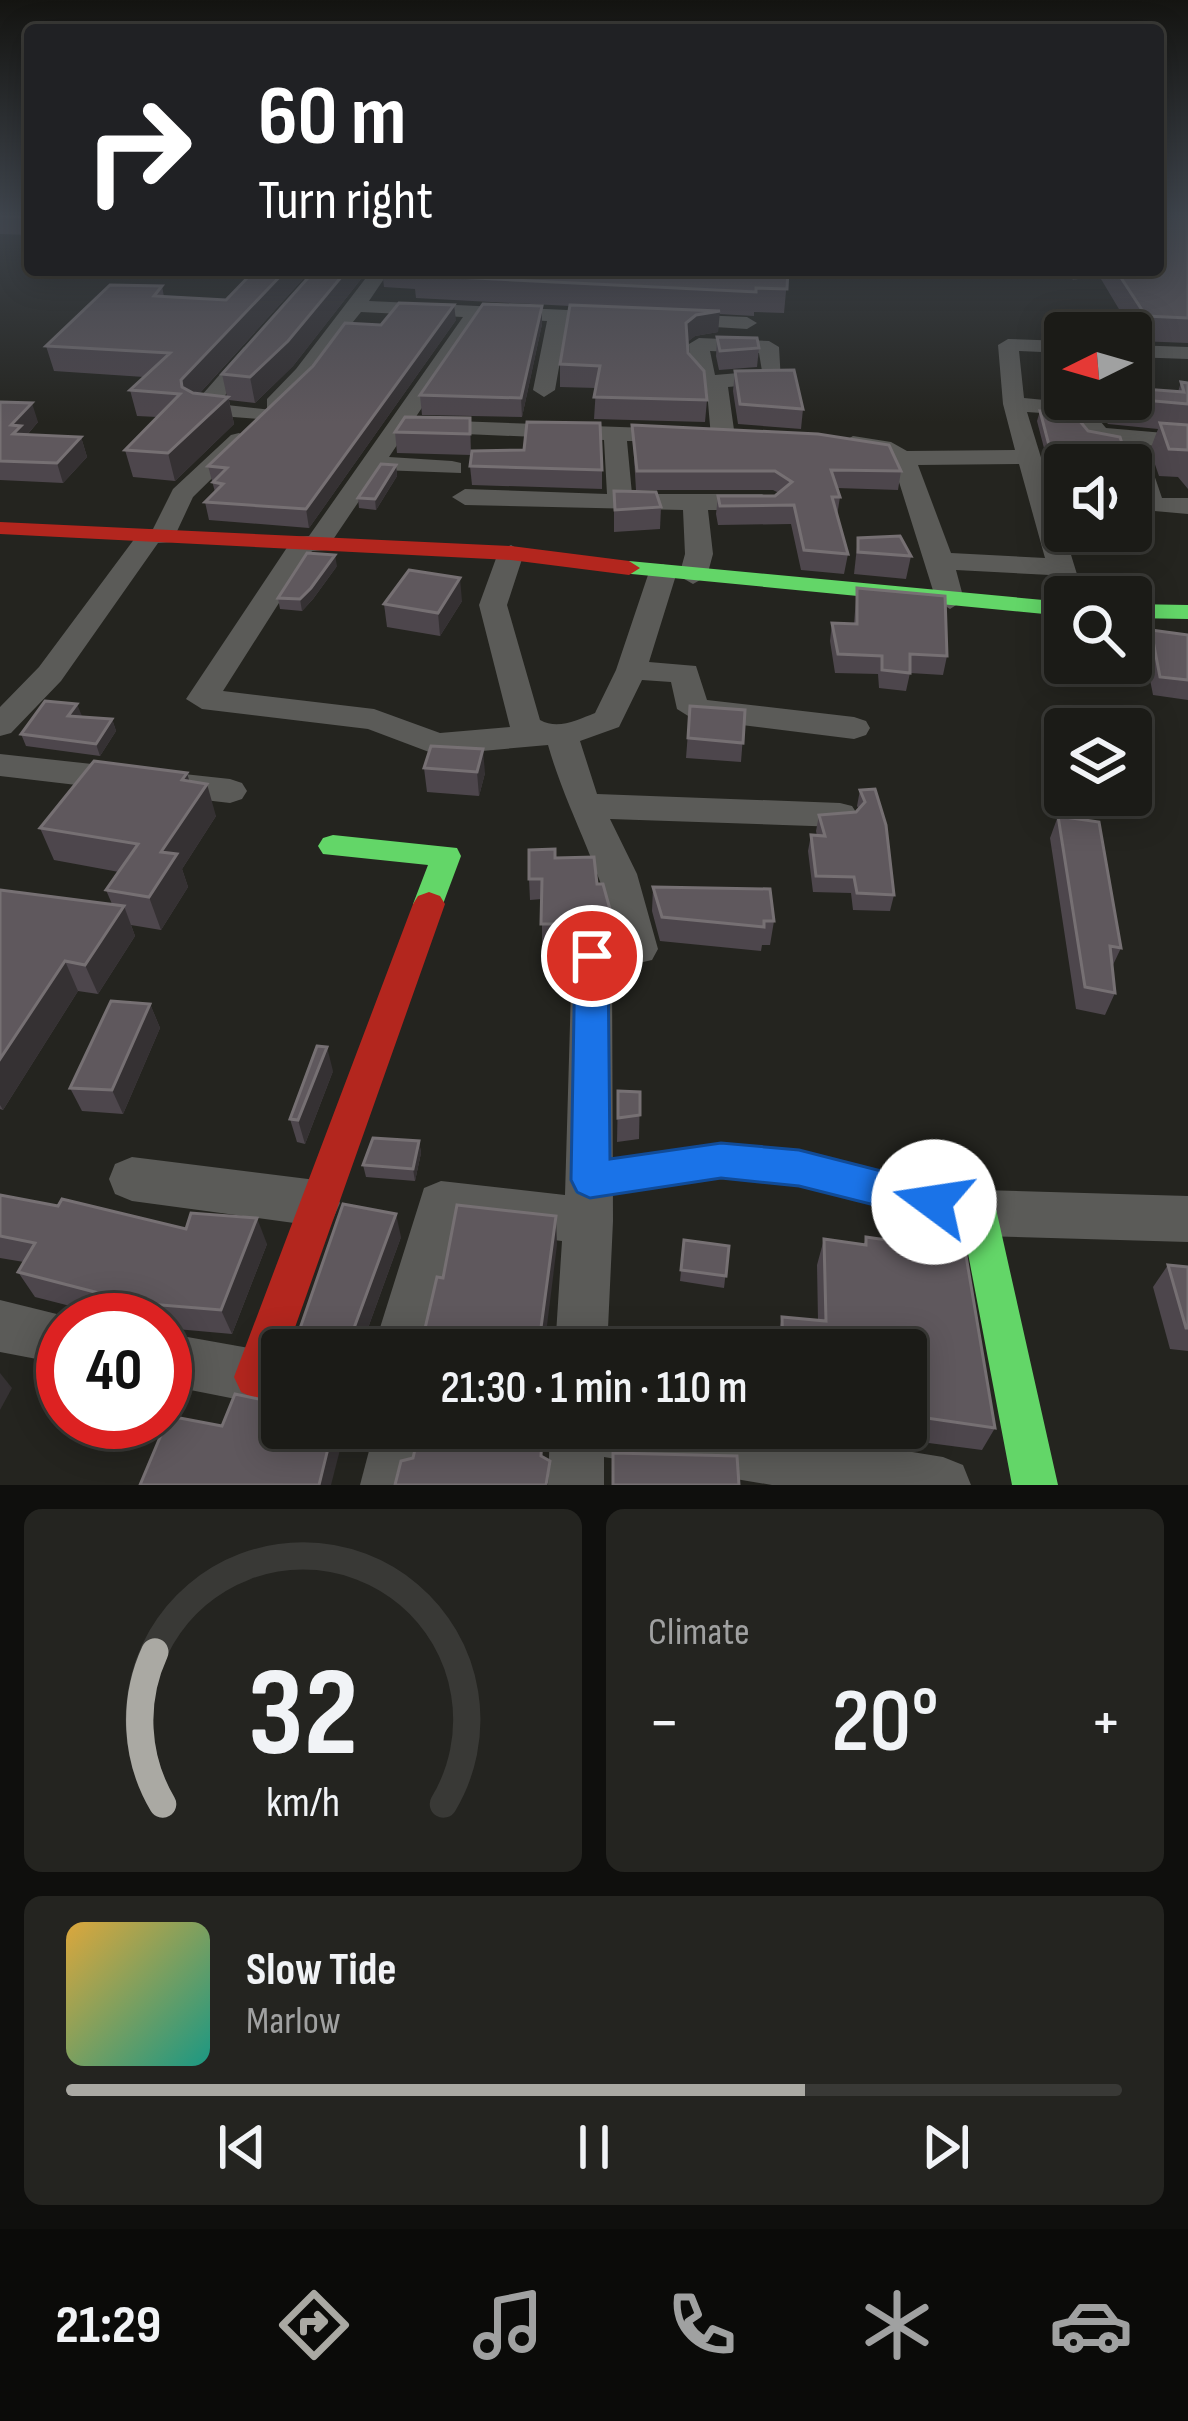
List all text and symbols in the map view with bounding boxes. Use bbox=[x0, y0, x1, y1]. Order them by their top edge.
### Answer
text: 60 m bbox=[258, 67, 406, 168]
icon: right bbox=[60, 72, 216, 228]
text: Turn right bbox=[258, 169, 433, 234]
north arrow bbox=[1044, 312, 1152, 420]
map controls bbox=[1044, 312, 1152, 816]
button: sound bbox=[1044, 444, 1152, 552]
button: search bbox=[1044, 576, 1152, 684]
button: layers bbox=[1044, 708, 1152, 816]
pin bbox=[541, 905, 643, 1007]
icon: arrive bbox=[559, 923, 625, 989]
position arrow bbox=[871, 1139, 997, 1265]
speed limit sign: 40 bbox=[36, 1293, 192, 1449]
text: 21:30 · 1 min · 110 m bbox=[440, 1361, 748, 1416]
text: Climate bbox=[648, 1609, 750, 1656]
text: 32 bbox=[248, 1641, 358, 1790]
text: 20° bbox=[831, 1669, 939, 1777]
text: − bbox=[648, 1684, 680, 1763]
text: + bbox=[1090, 1684, 1122, 1763]
text: km/h bbox=[266, 1776, 340, 1828]
text: Slow Tide bbox=[246, 1943, 397, 1998]
text: Marlow bbox=[246, 1998, 341, 2045]
icon: previous bbox=[209, 2114, 275, 2180]
icon: pause bbox=[561, 2114, 627, 2180]
icon: next bbox=[913, 2114, 979, 2180]
icon: directions bbox=[272, 2283, 356, 2367]
icon: music bbox=[466, 2283, 550, 2367]
icon: phone bbox=[660, 2283, 744, 2367]
icon: climate bbox=[855, 2283, 939, 2367]
icon: car bbox=[1049, 2283, 1133, 2367]
text: 21:29 bbox=[55, 2293, 161, 2358]

